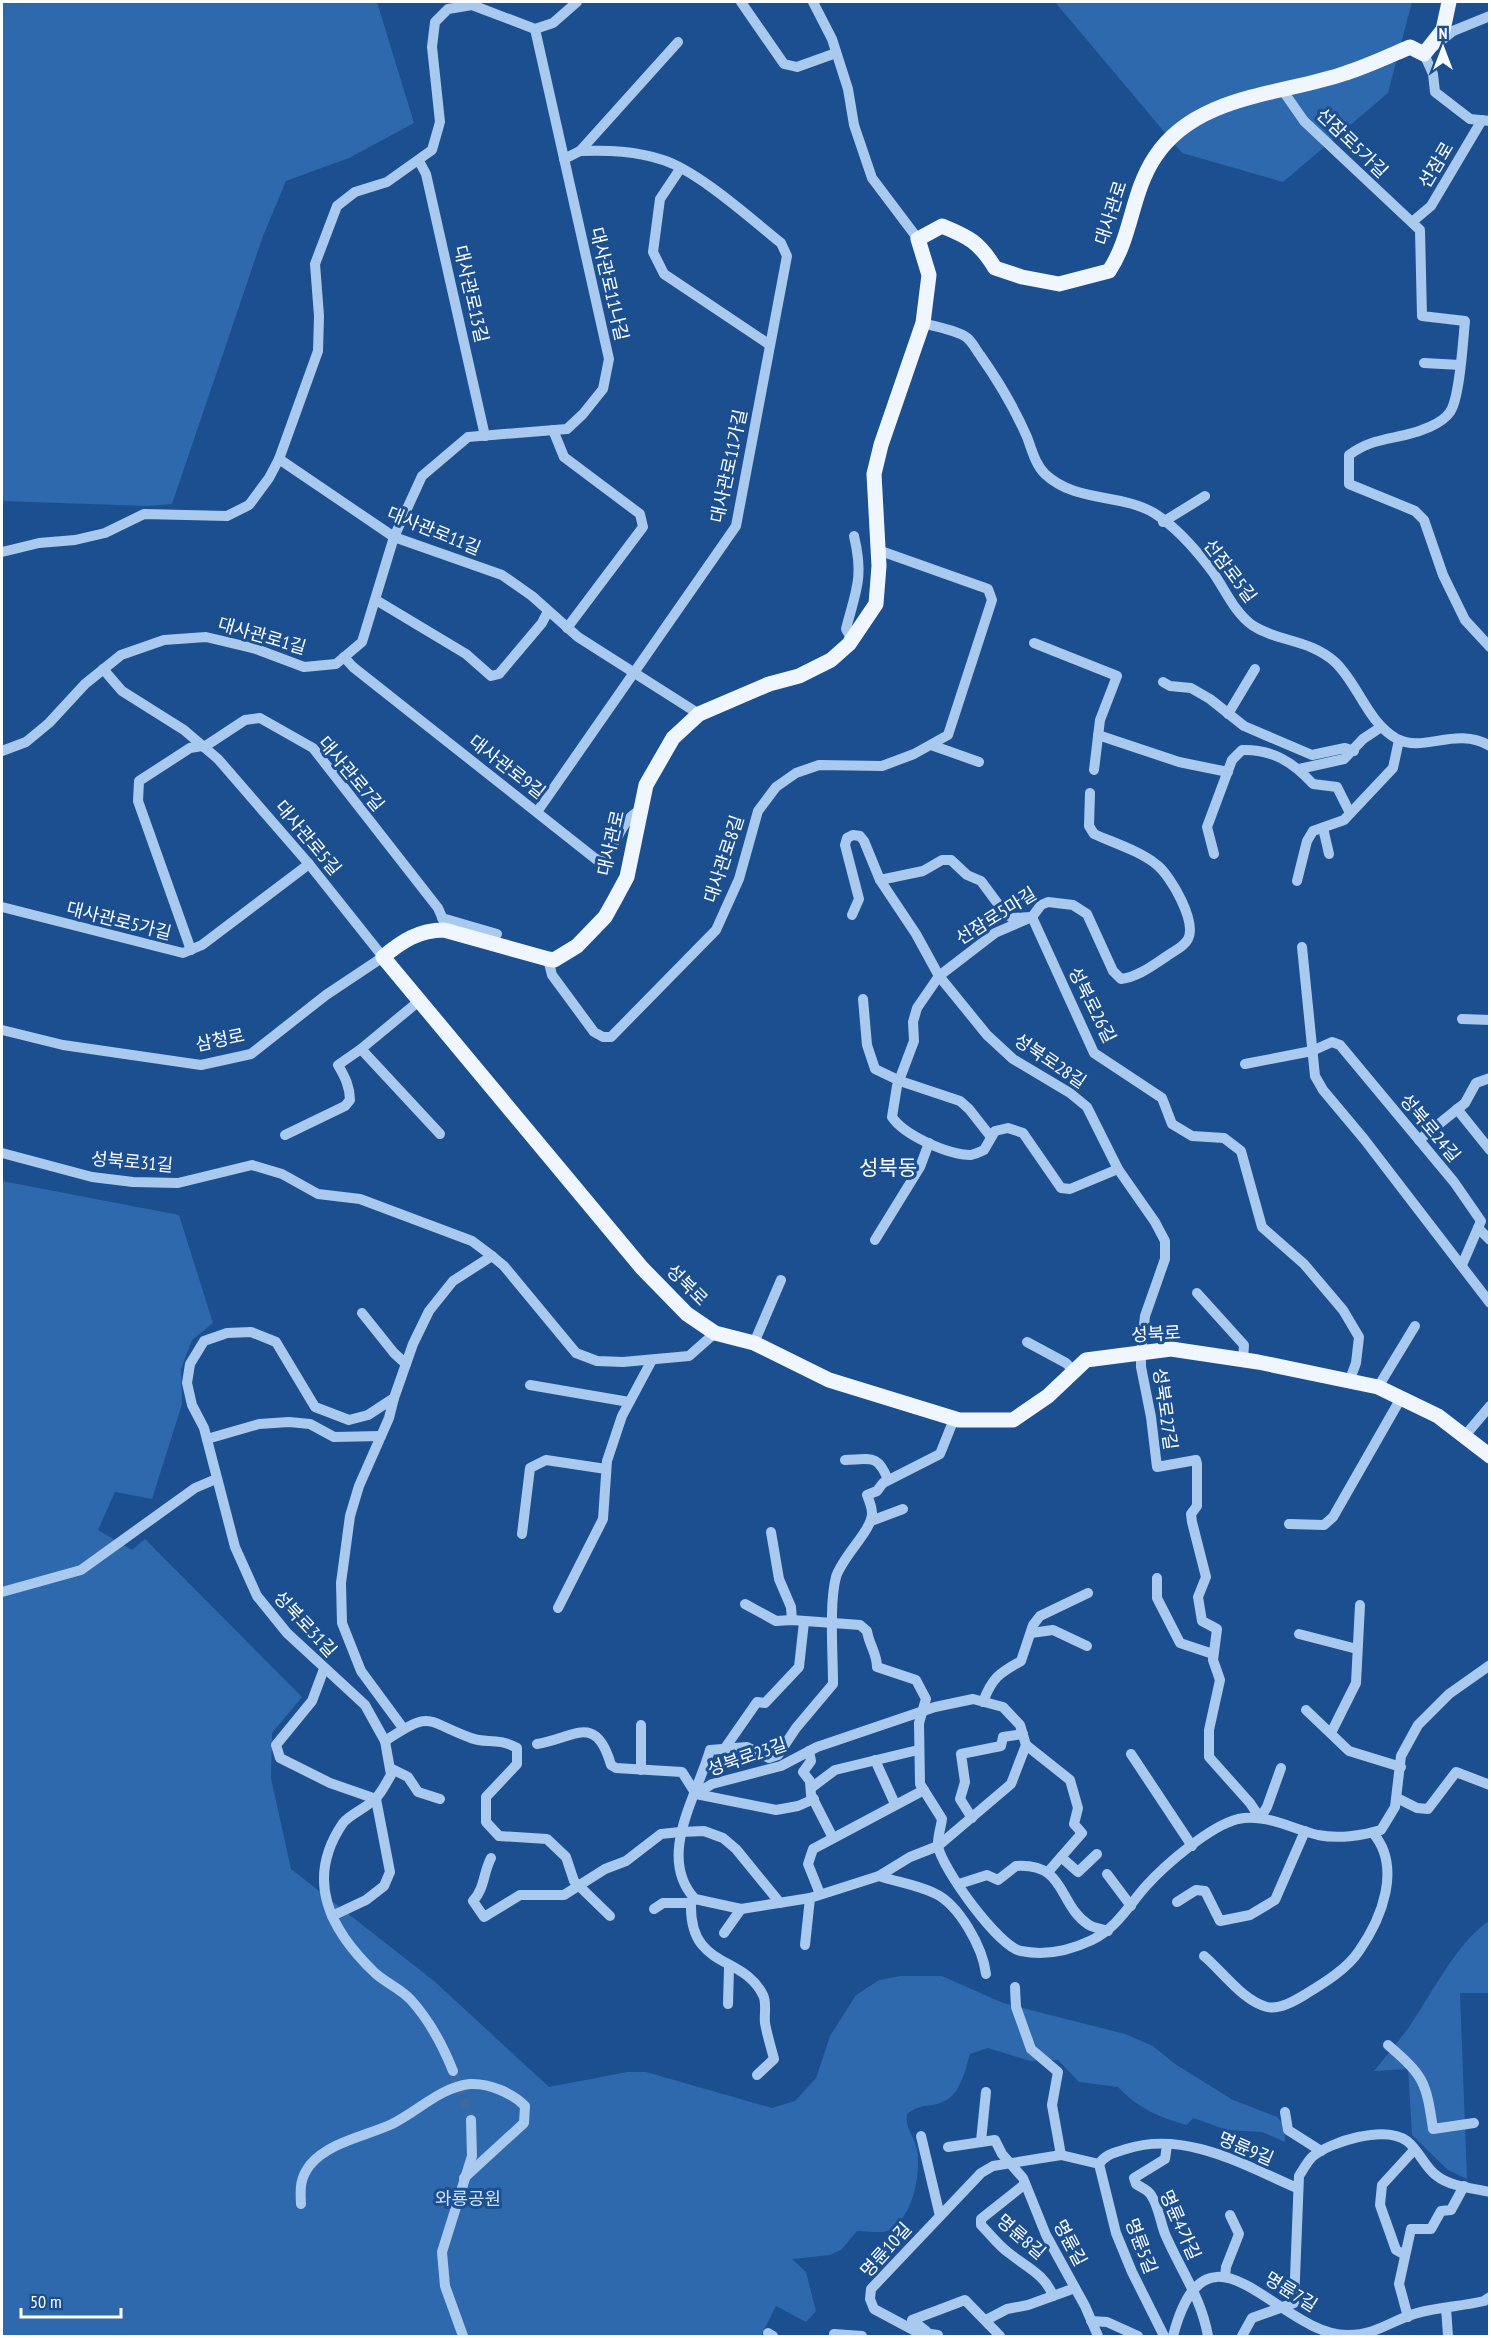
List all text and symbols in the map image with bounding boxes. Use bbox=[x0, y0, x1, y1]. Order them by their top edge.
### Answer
north arrow bbox=[1413, 18, 1473, 78]
text: N bbox=[1439, 23, 1447, 43]
street label: 선잠로5가길 bbox=[1312, 103, 1393, 182]
street label: 선잠로 bbox=[1413, 138, 1458, 192]
street label: 대사관로 bbox=[1089, 178, 1132, 248]
street label: 대사관로11나길 bbox=[585, 225, 634, 343]
street label: 대사관로13길 bbox=[449, 243, 494, 345]
street label: 대사관로11가길 bbox=[705, 407, 752, 525]
street label: 대사관로11길 bbox=[384, 501, 484, 560]
street label: 선잠로5길 bbox=[1199, 534, 1262, 607]
street label: 대사관로1길 bbox=[215, 612, 309, 659]
street label: 대사관로9길 bbox=[464, 730, 550, 804]
street label: 대사관로7길 bbox=[313, 731, 389, 816]
street label: 대사관로5길 bbox=[270, 795, 346, 880]
street label: 대사관로 bbox=[592, 808, 629, 878]
street label: 대사관로8길 bbox=[699, 812, 749, 906]
street label: 선잠로5마길 bbox=[951, 882, 1040, 949]
street label: 대사관로5가길 bbox=[64, 896, 174, 945]
street label: 성북로26길 bbox=[1063, 963, 1121, 1047]
street label: 삼청로 bbox=[193, 1023, 247, 1056]
street label: 성북로28길 bbox=[1010, 1028, 1091, 1093]
street label: 성북로24길 bbox=[1395, 1089, 1466, 1167]
street label: 성북로31길 bbox=[90, 1146, 174, 1177]
district label: 성북동 bbox=[859, 1154, 917, 1181]
street label: 성북로 bbox=[662, 1259, 713, 1310]
street label: 성북로 bbox=[1131, 1321, 1181, 1346]
street label: 성북로27길 bbox=[1148, 1367, 1183, 1451]
street label: 성북로31길 bbox=[269, 1586, 342, 1662]
street label: 성북로23길 bbox=[704, 1732, 790, 1781]
street label: 명륜9길 bbox=[1215, 2127, 1277, 2170]
street label: 명륜4가길 bbox=[1155, 2186, 1206, 2263]
park label: 와룡공원 bbox=[435, 2187, 501, 2210]
street label: 명륜8길 bbox=[992, 2209, 1051, 2264]
street label: 명륜길 bbox=[1049, 2215, 1092, 2270]
street label: 명륜5길 bbox=[1120, 2215, 1163, 2277]
street label: 명륜10길 bbox=[855, 2217, 916, 2282]
street label: 명륜7길 bbox=[1261, 2267, 1322, 2317]
scale bar bbox=[21, 2281, 122, 2319]
text: 50 m bbox=[30, 2290, 62, 2313]

